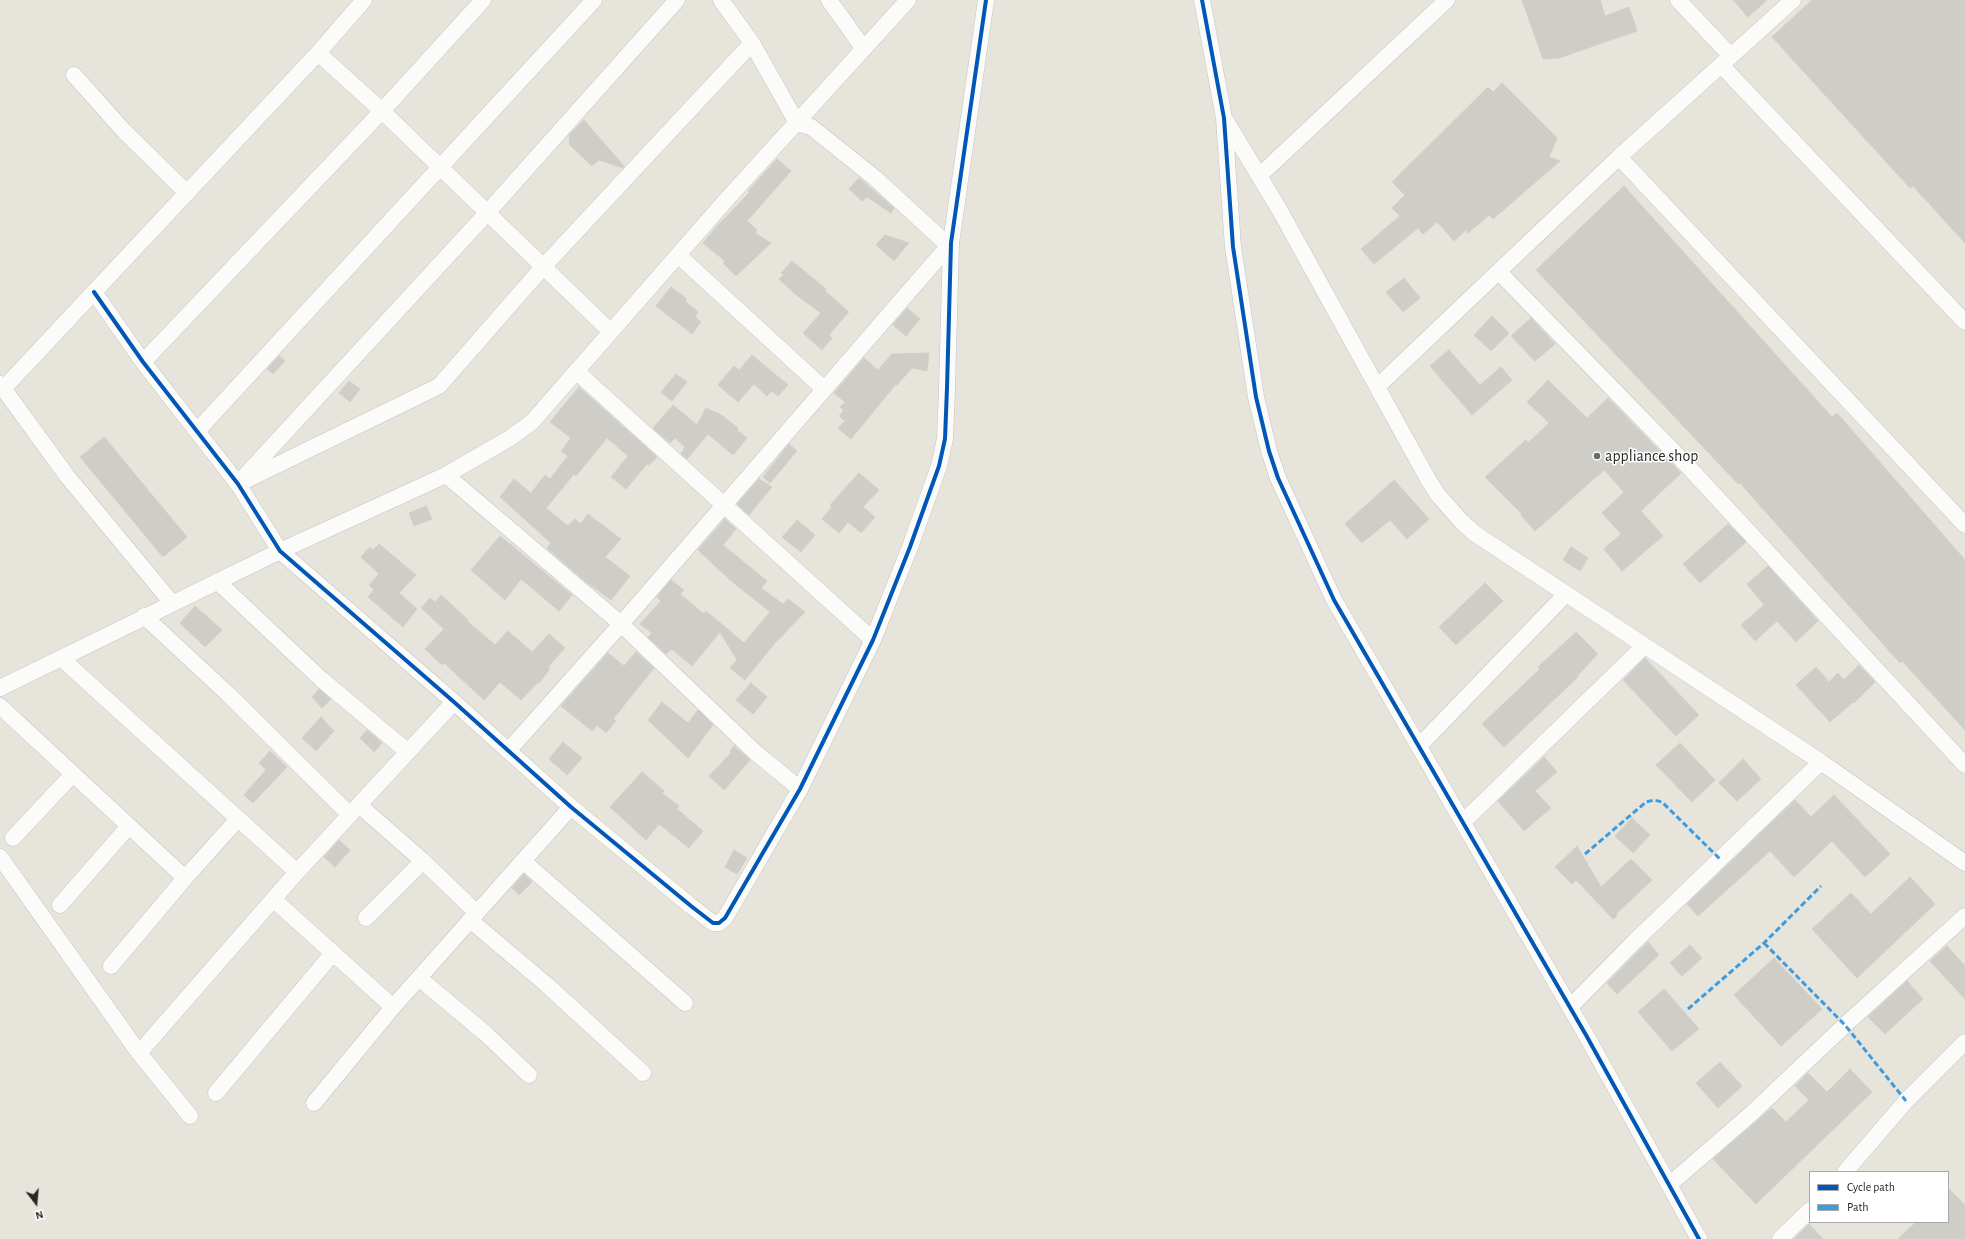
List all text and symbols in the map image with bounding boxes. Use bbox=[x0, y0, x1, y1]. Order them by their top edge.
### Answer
place label: appliance shop bbox=[1605, 446, 1698, 466]
marker: appliance shop bbox=[1592, 451, 1602, 461]
legend bbox=[1809, 1171, 1949, 1223]
text: Cycle path bbox=[1847, 1181, 1895, 1193]
north arrow bbox=[16, 1183, 56, 1223]
text: Path bbox=[1847, 1201, 1869, 1213]
text: N bbox=[34, 1209, 45, 1221]

